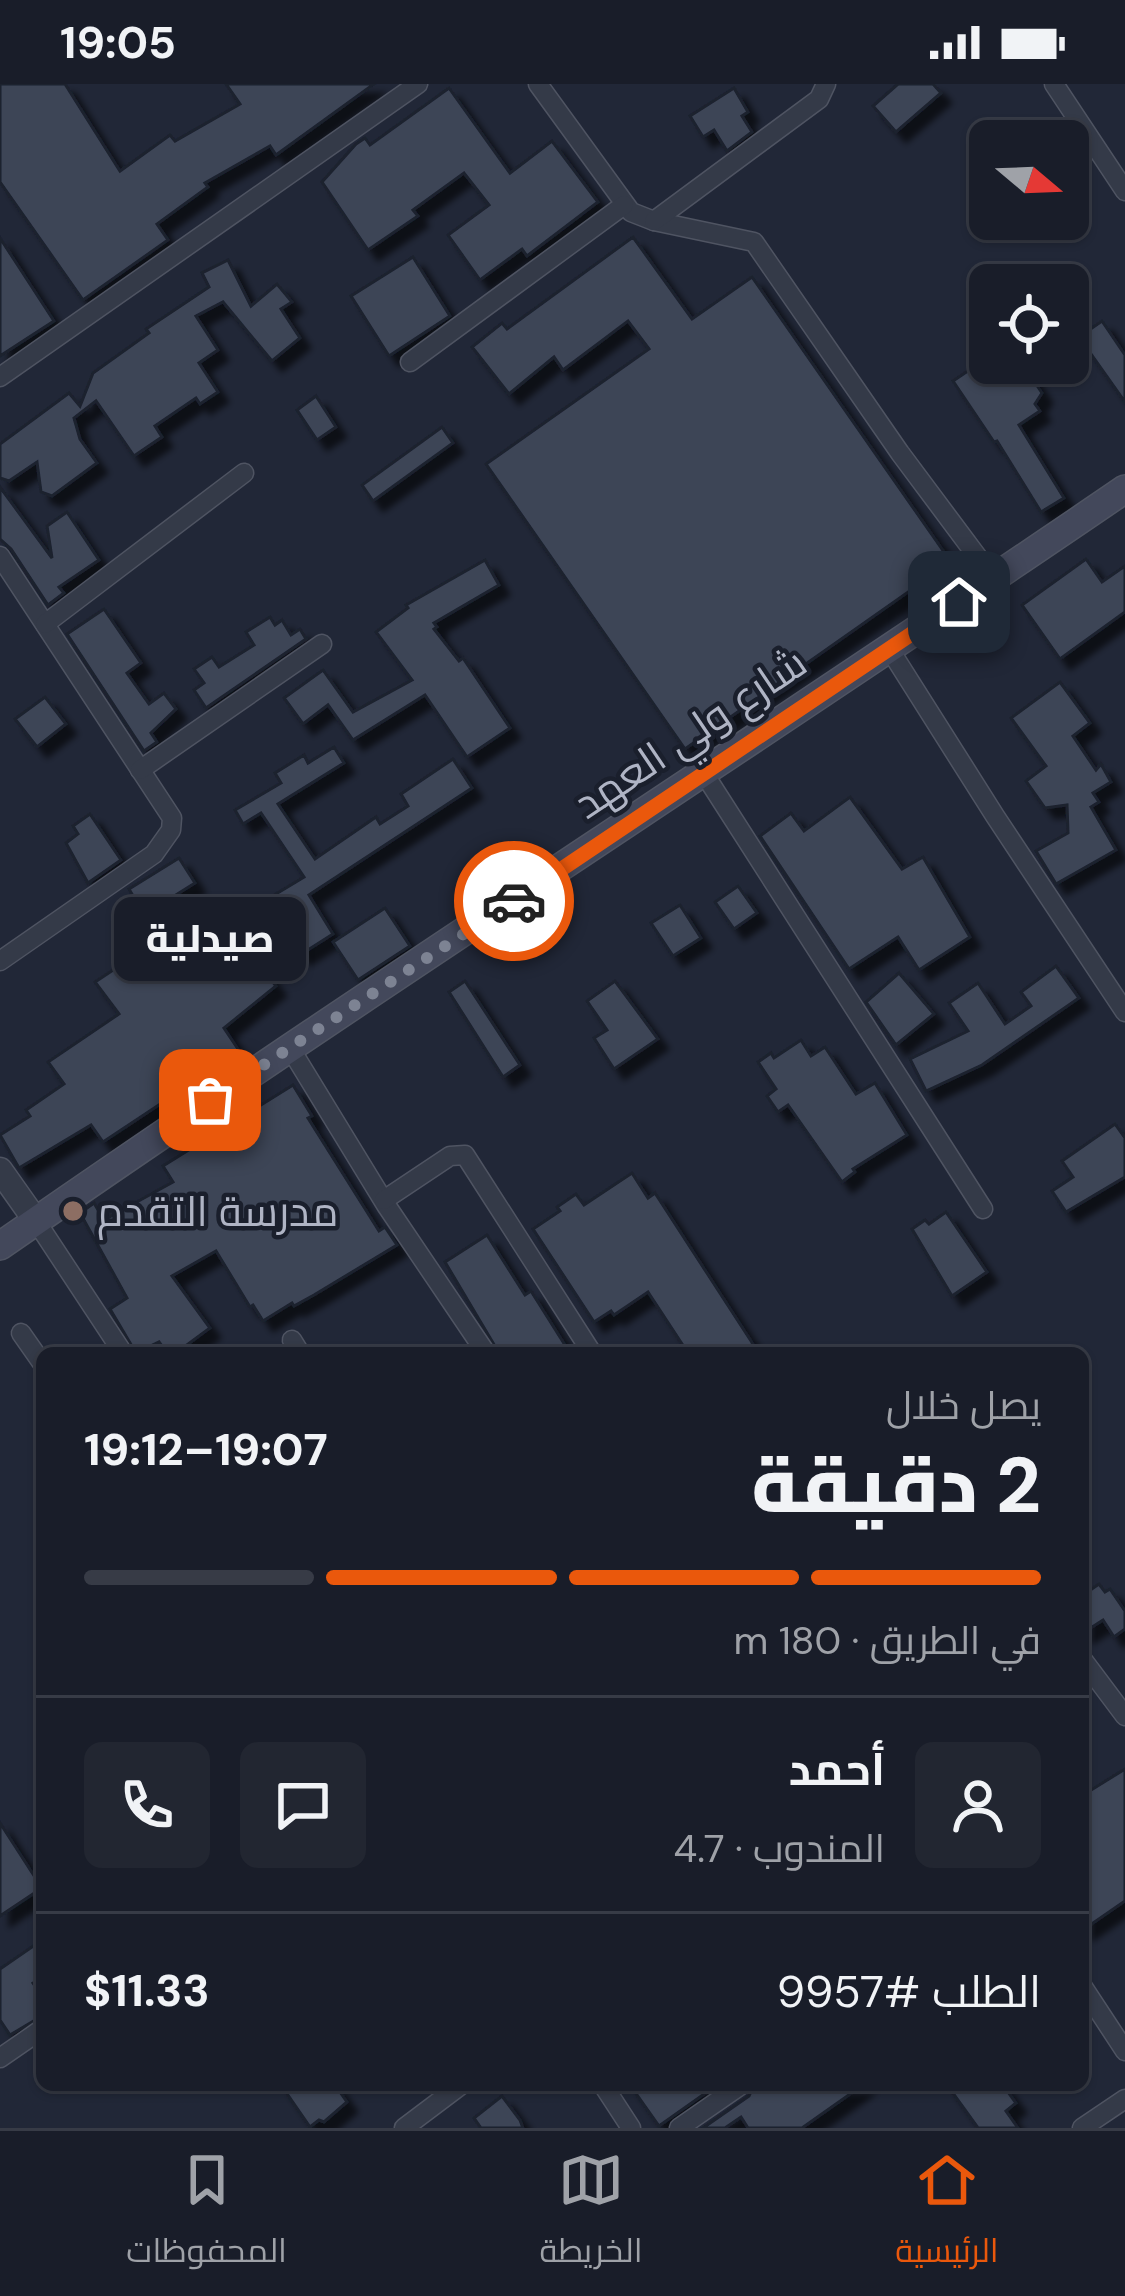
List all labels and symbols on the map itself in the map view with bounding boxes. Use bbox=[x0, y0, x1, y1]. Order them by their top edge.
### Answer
north arrow bbox=[969, 120, 1089, 240]
pin bbox=[908, 551, 1010, 653]
street label: شارع ولي العهد bbox=[563, 635, 820, 835]
courier bbox=[454, 841, 574, 961]
callout: صيدلية bbox=[114, 896, 306, 980]
pin bbox=[159, 1049, 261, 1151]
place label: مدرسة التقدم bbox=[97, 1184, 338, 1240]
marker: مدرسة التقدم bbox=[60, 1198, 86, 1224]

